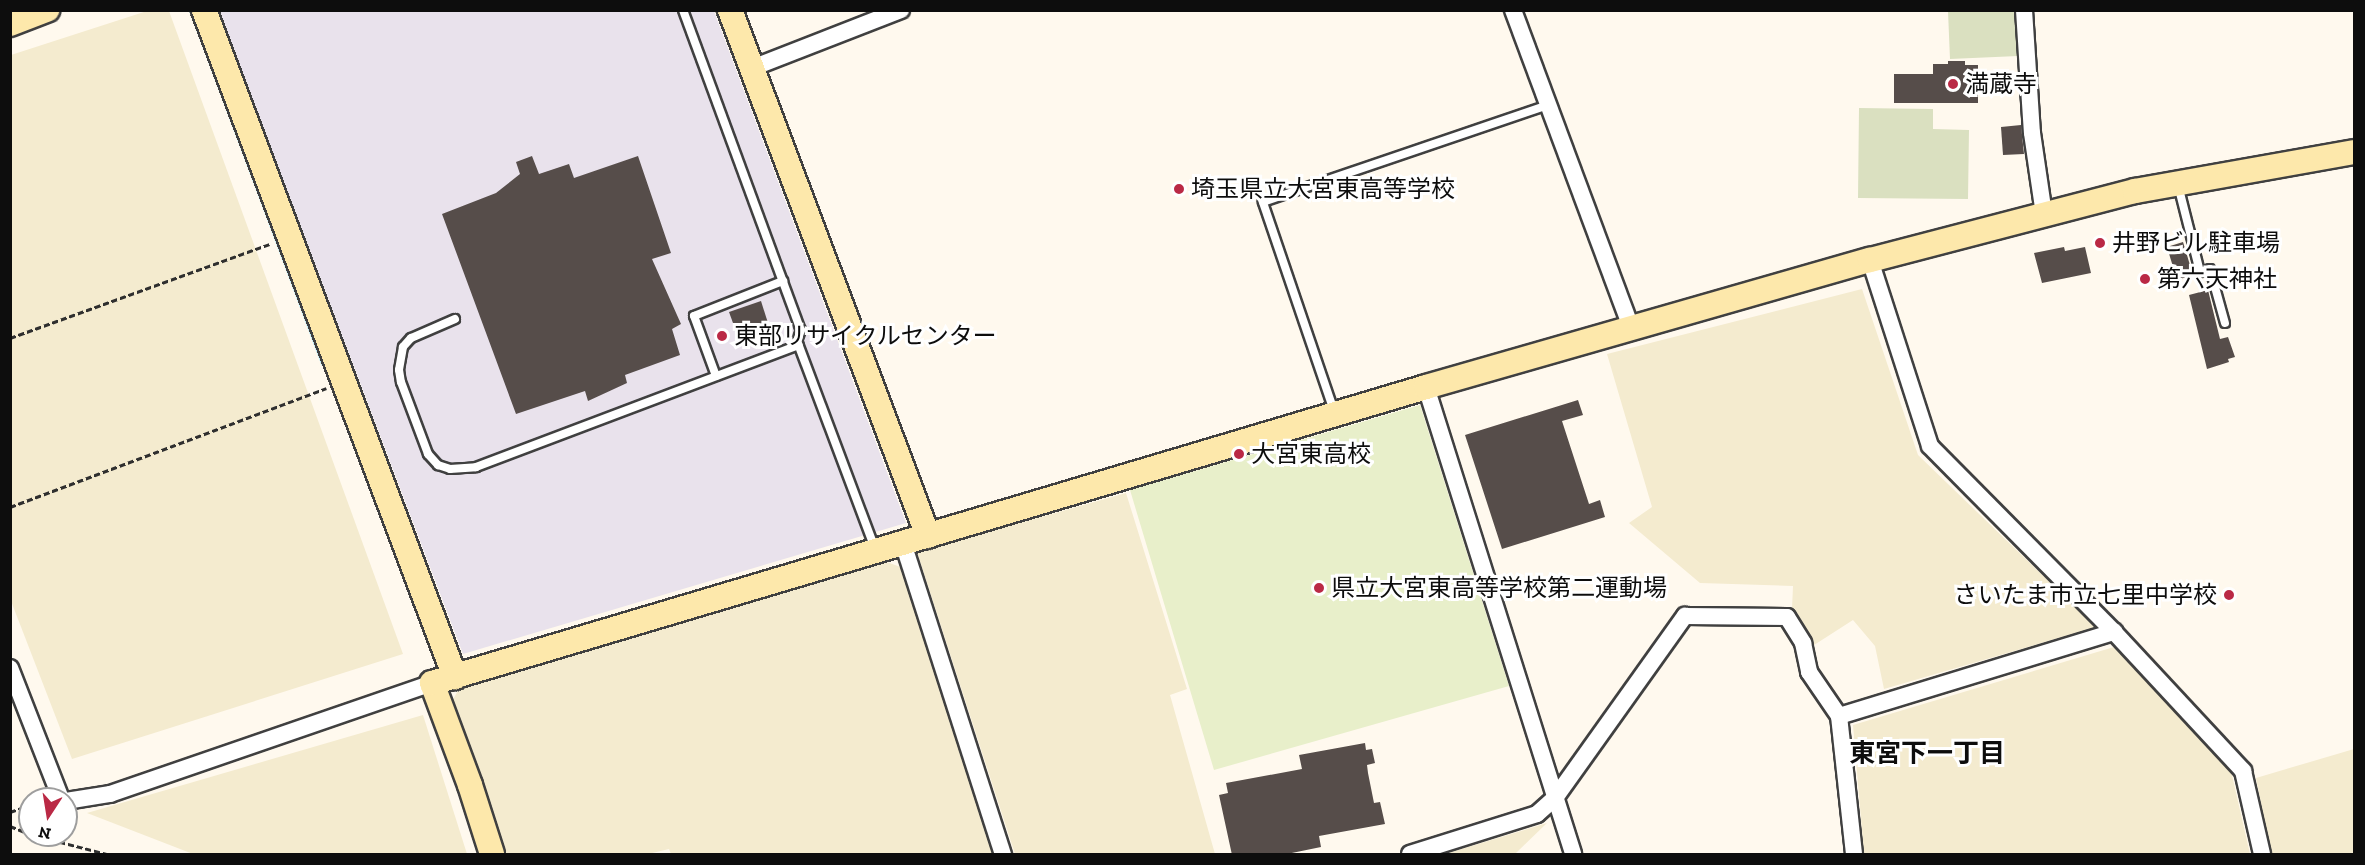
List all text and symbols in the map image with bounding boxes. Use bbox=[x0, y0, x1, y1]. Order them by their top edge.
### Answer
place label: 満蔵寺 bbox=[1965, 70, 2037, 98]
marker: 満蔵寺 bbox=[1946, 77, 1960, 91]
place label: 埼玉県立大宮東高等学校 bbox=[1191, 175, 1455, 203]
marker: 埼玉県立大宮東高等学校 bbox=[1172, 182, 1186, 196]
place label: 井野ビル駐車場 bbox=[2112, 229, 2280, 257]
marker: 井野ビル駐車場 bbox=[2093, 236, 2107, 250]
place label: 第六天神社 bbox=[2157, 265, 2277, 293]
marker: 第六天神社 bbox=[2138, 272, 2152, 286]
place label: 東部リサイクルセンター bbox=[734, 322, 998, 350]
marker: 東部リサイクルセンター bbox=[715, 329, 729, 343]
place label: 大宮東高校 bbox=[1251, 440, 1371, 468]
marker: 大宮東高校 bbox=[1232, 447, 1246, 461]
place label: 県立大宮東高等学校第二運動場 bbox=[1331, 574, 1667, 602]
marker: 県立大宮東高等学校第二運動場 bbox=[1312, 581, 1326, 595]
place label: さいたま市立七里中学校 bbox=[1953, 581, 2217, 609]
marker: さいたま市立七里中学校 bbox=[2222, 588, 2236, 602]
district label: 東宮下一丁目 bbox=[1849, 738, 2005, 770]
north arrow bbox=[18, 787, 78, 847]
text: N bbox=[37, 823, 53, 844]

